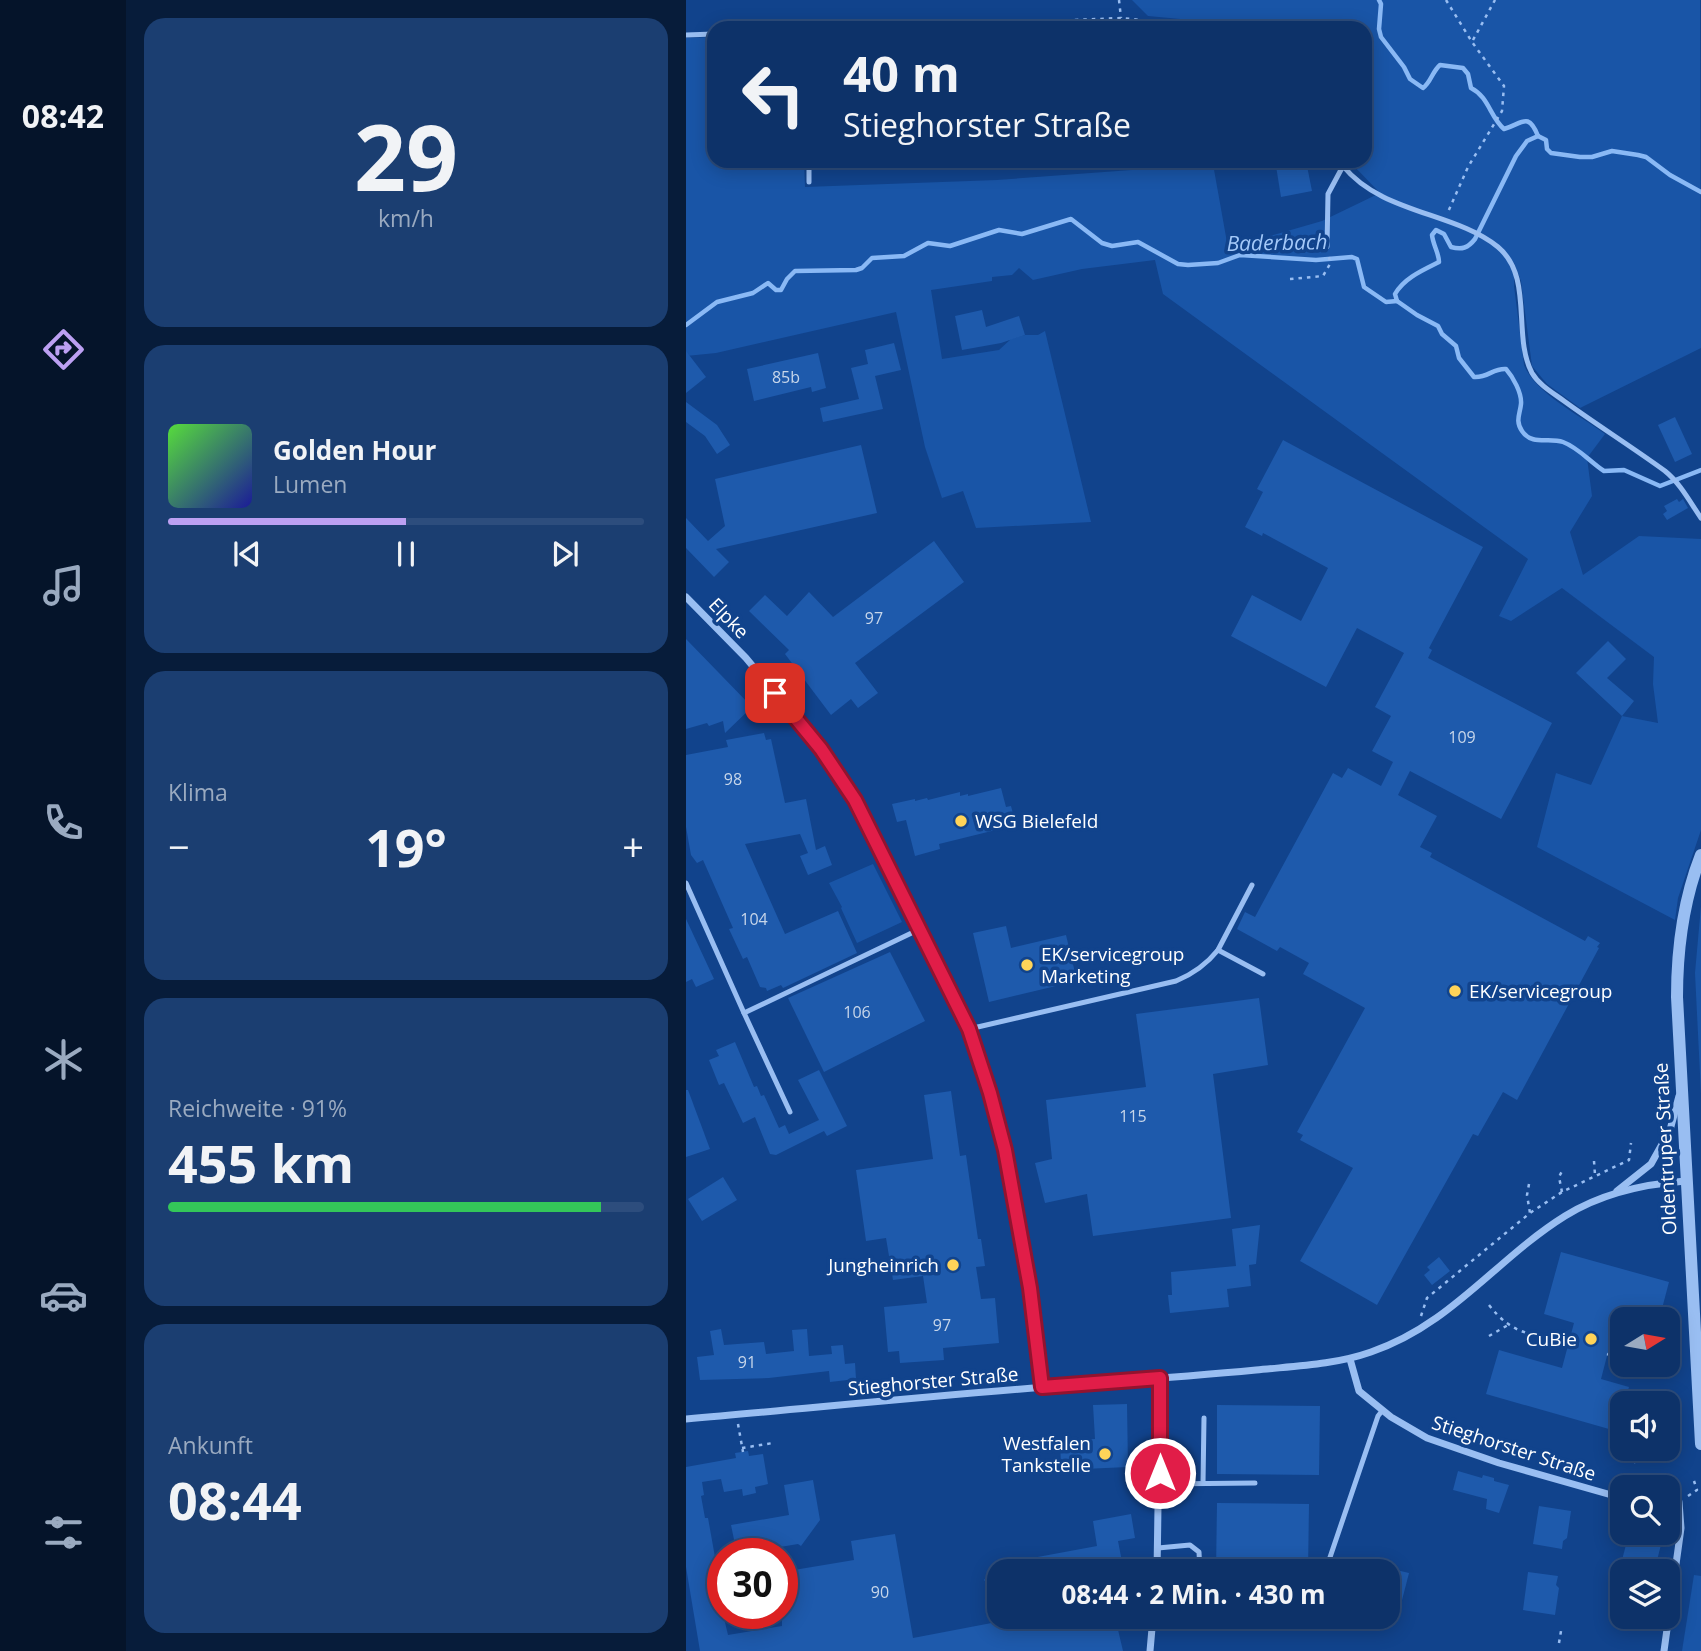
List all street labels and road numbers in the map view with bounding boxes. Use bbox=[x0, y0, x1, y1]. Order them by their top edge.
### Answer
street label: Elpke bbox=[703, 592, 755, 644]
street label: Oldentruper Straße bbox=[1647, 1062, 1683, 1236]
street label: Stieghorster Straße bbox=[847, 1361, 1019, 1401]
street label: Stieghorster Straße bbox=[1429, 1409, 1599, 1487]

